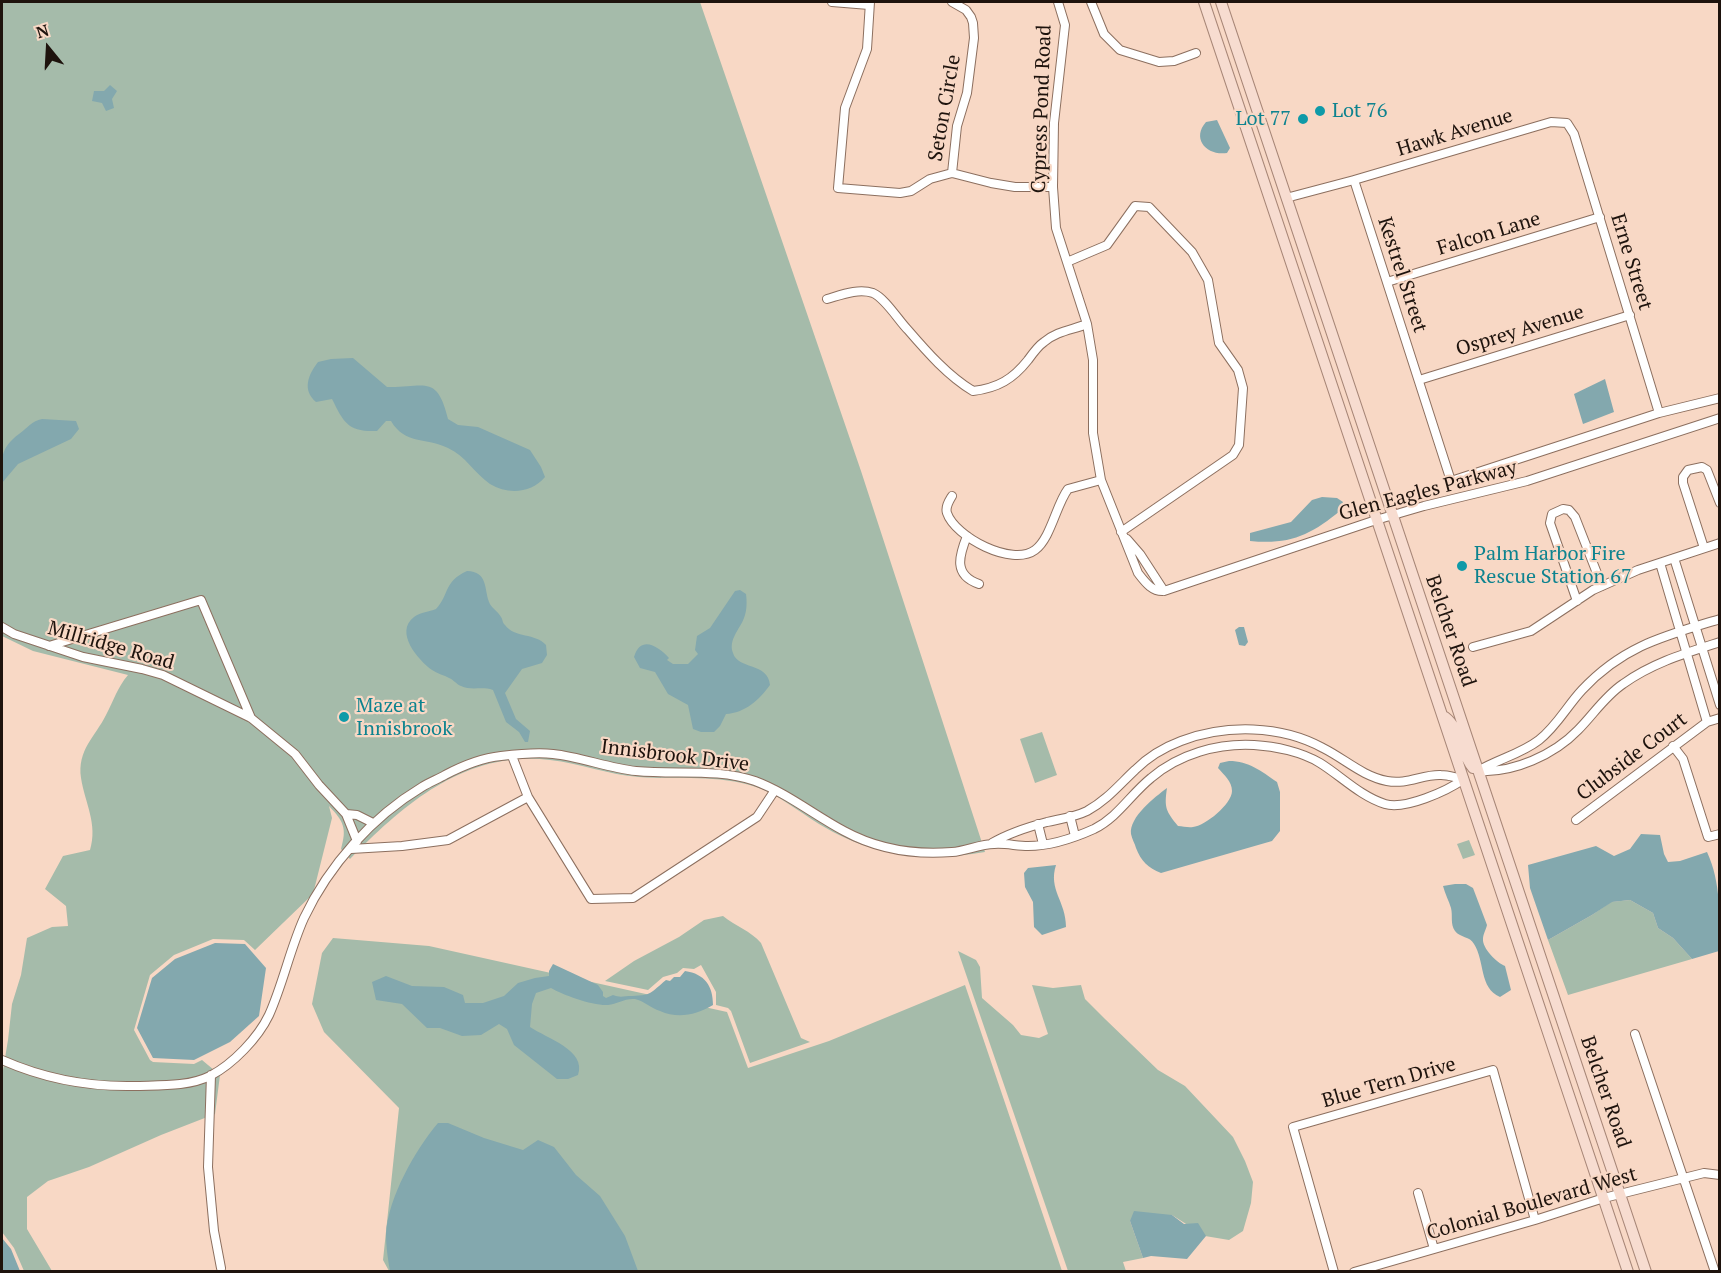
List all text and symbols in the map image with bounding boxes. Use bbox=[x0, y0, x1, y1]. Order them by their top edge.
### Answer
north arrow bbox=[18, 18, 78, 78]
text: N bbox=[33, 19, 52, 43]
street label: Cypress Pond Road bbox=[1027, 24, 1057, 194]
street label: Seton Circle bbox=[924, 53, 966, 163]
place label: Lot 76 bbox=[1332, 99, 1387, 123]
marker: Lot 76 bbox=[1313, 104, 1327, 118]
street label: Hawk Avenue bbox=[1394, 104, 1516, 162]
place label: Lot 77 bbox=[1236, 107, 1291, 131]
marker: Lot 77 bbox=[1296, 112, 1310, 126]
street label: Falcon Lane bbox=[1434, 207, 1544, 261]
street label: Erne Street bbox=[1605, 211, 1657, 313]
street label: Kestrel Street bbox=[1372, 214, 1432, 336]
street label: Osprey Avenue bbox=[1453, 300, 1587, 362]
street label: Glen Eagles Parkway bbox=[1336, 456, 1520, 526]
place label: Palm Harbor Fire Rescue Station 67 bbox=[1474, 542, 1632, 589]
marker: Palm Harbor Fire Rescue Station 67 bbox=[1455, 559, 1469, 573]
street label: Belcher Road bbox=[1420, 572, 1480, 690]
street label: Millridge Road bbox=[45, 617, 177, 675]
place label: Maze at Innisbrook bbox=[356, 694, 452, 741]
street label: Clubside Court bbox=[1572, 708, 1692, 806]
marker: Maze at Innisbrook bbox=[337, 710, 351, 724]
street label: Innisbrook Drive bbox=[600, 735, 750, 777]
street label: Belcher Road bbox=[1575, 1033, 1635, 1151]
street label: Blue Tern Drive bbox=[1319, 1052, 1459, 1114]
street label: Colonial Boulevard West bbox=[1424, 1163, 1640, 1245]

